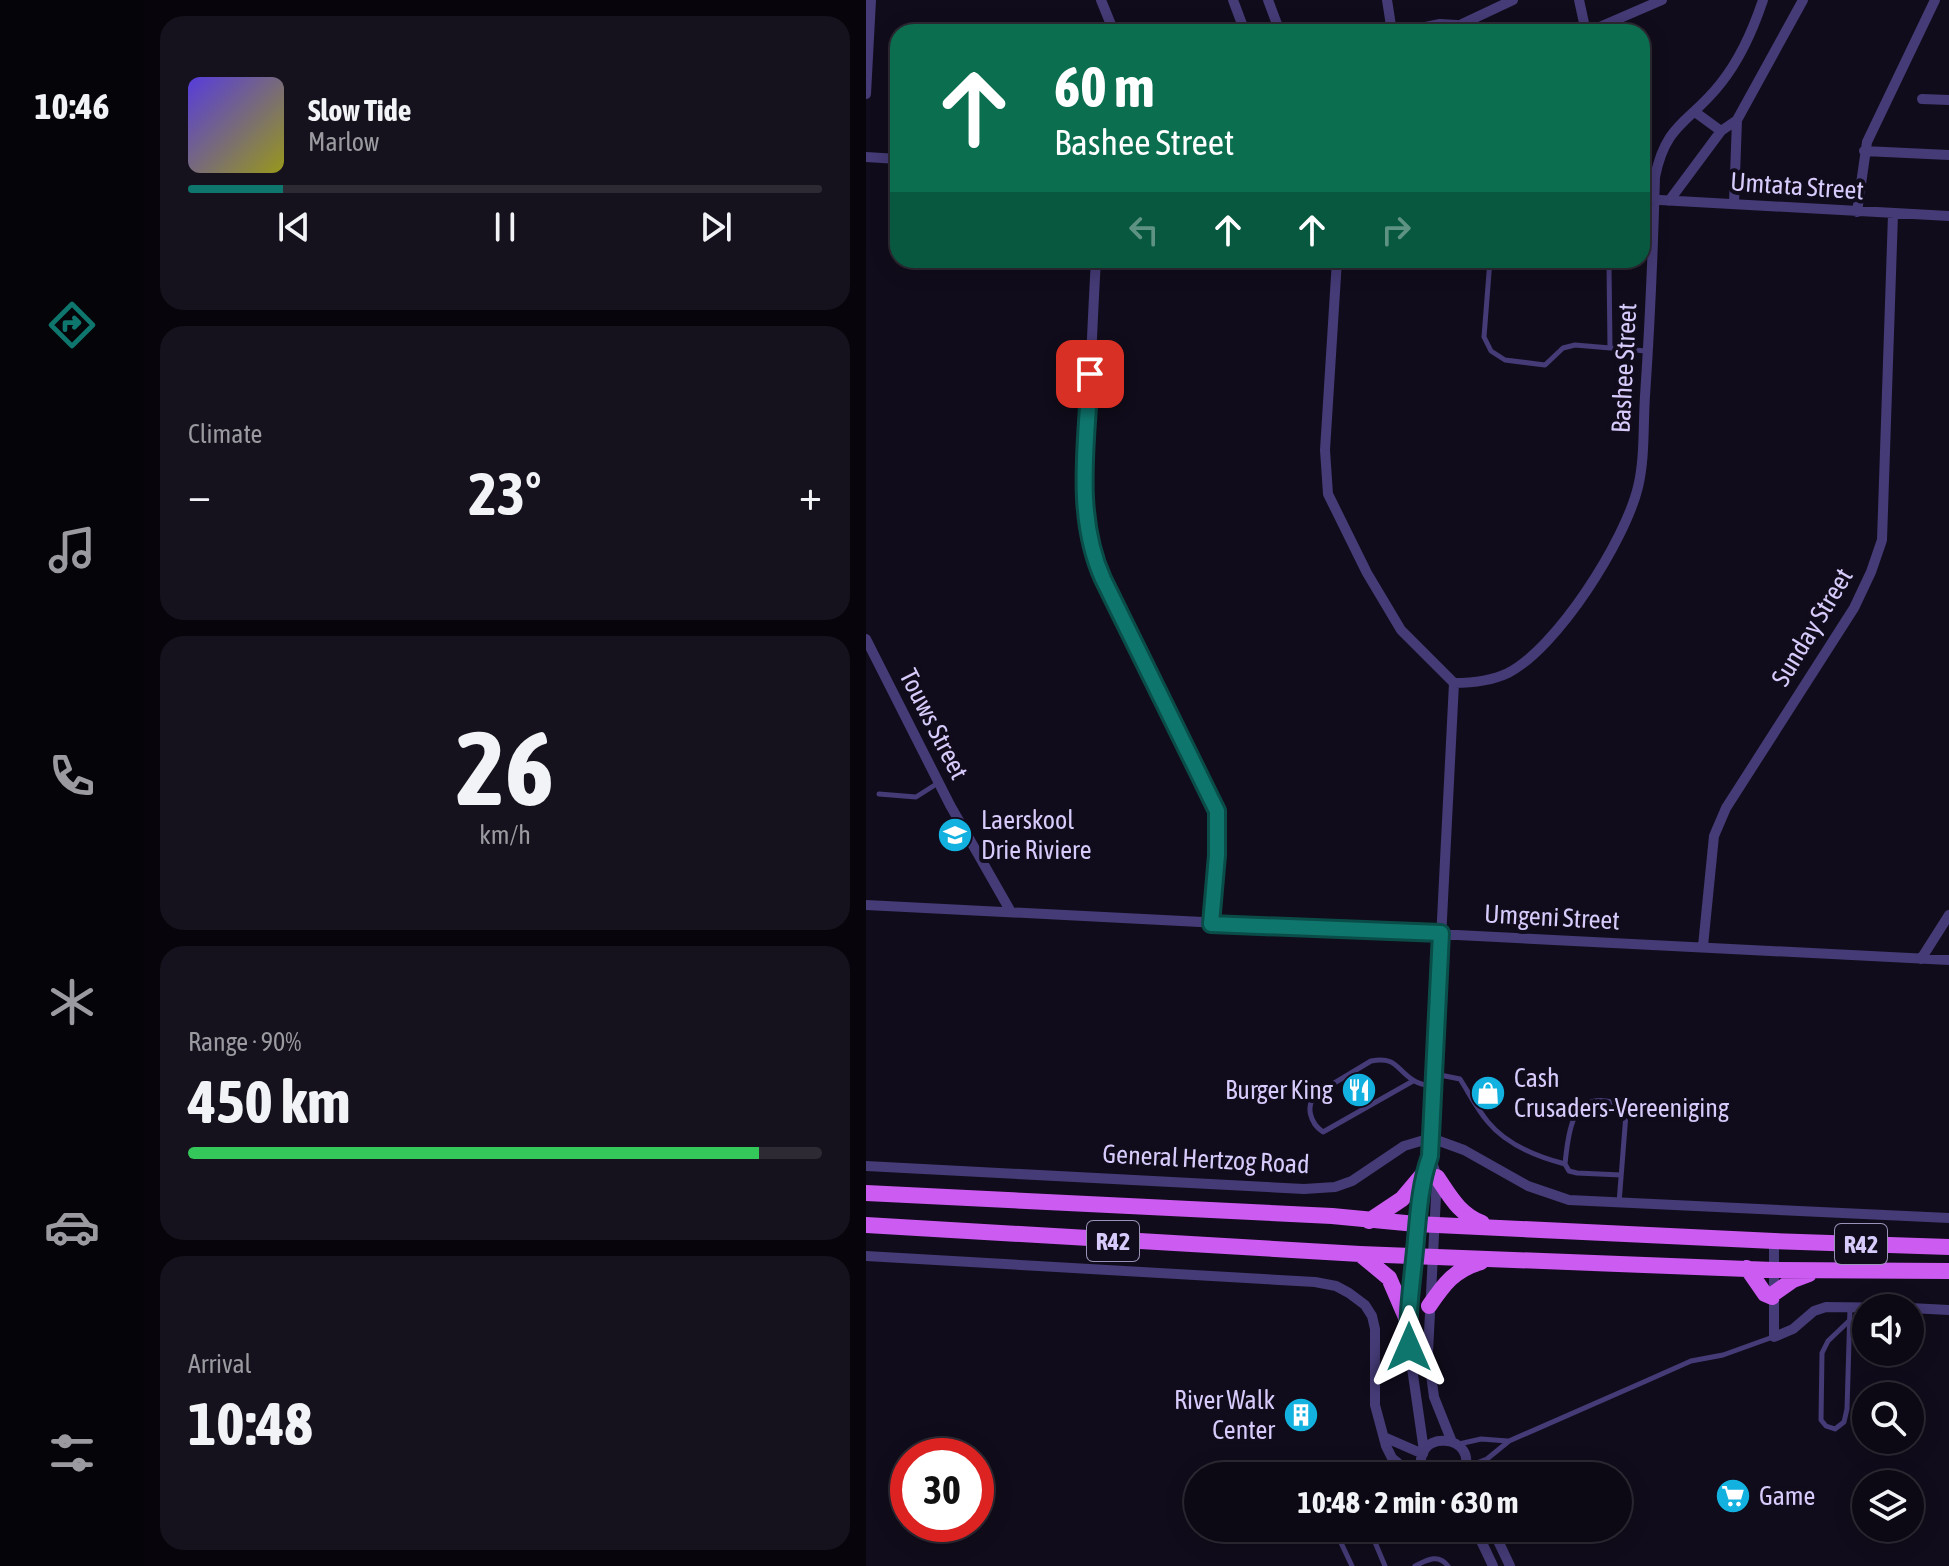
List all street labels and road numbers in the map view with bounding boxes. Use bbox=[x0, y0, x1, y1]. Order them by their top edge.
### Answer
street label: Umtata Street bbox=[1729, 166, 1865, 206]
street label: Bashee Street bbox=[1606, 302, 1642, 434]
street label: Sunday Street bbox=[1765, 563, 1859, 691]
street label: Touws Street bbox=[893, 664, 975, 784]
street label: Umgeni Street bbox=[1483, 898, 1621, 936]
street label: General Hertzog Road bbox=[1102, 1139, 1310, 1179]
road number: R42 bbox=[1087, 1221, 1139, 1261]
road number: R42 bbox=[1835, 1224, 1887, 1264]

